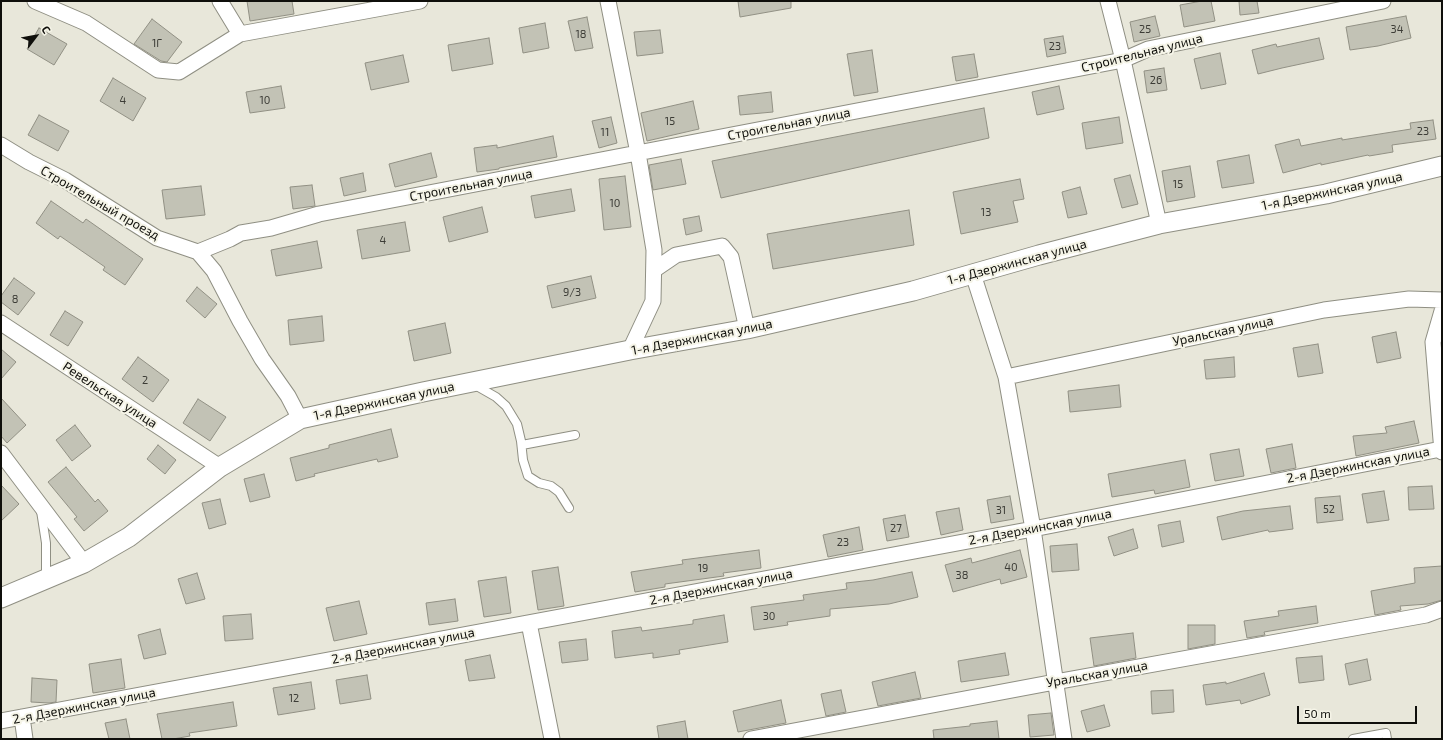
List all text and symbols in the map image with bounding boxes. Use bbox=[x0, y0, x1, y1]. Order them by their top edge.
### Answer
north arrow bbox=[16, 16, 56, 56]
house number: 25 bbox=[1139, 22, 1151, 36]
house number: 34 bbox=[1391, 22, 1403, 36]
text: С bbox=[39, 23, 54, 36]
house number: 18 bbox=[575, 27, 587, 41]
street label: Строительная улица bbox=[1080, 30, 1204, 76]
house number: 1Г bbox=[152, 36, 162, 50]
house number: 23 bbox=[1049, 39, 1061, 53]
house number: 26 bbox=[1150, 73, 1162, 87]
house number: 4 bbox=[120, 93, 126, 107]
house number: 10 bbox=[259, 93, 271, 107]
street label: Строительная улица bbox=[726, 104, 852, 144]
house number: 15 bbox=[665, 114, 675, 128]
house number: 23 bbox=[1417, 124, 1429, 138]
house number: 11 bbox=[601, 125, 609, 139]
street label: Строительный проезд bbox=[38, 163, 162, 243]
street label: Строительная улица bbox=[408, 165, 534, 205]
street label: 1-я Дзержинская улица bbox=[1260, 168, 1404, 214]
house number: 15 bbox=[1173, 177, 1183, 191]
house number: 10 bbox=[609, 196, 621, 210]
house number: 13 bbox=[981, 205, 991, 219]
house number: 4 bbox=[380, 233, 386, 247]
street label: 1-я Дзержинская улица bbox=[946, 236, 1088, 288]
house number: 9/3 bbox=[563, 285, 581, 299]
house number: 8 bbox=[12, 292, 18, 306]
street label: Уральская улица bbox=[1171, 313, 1275, 349]
street label: 1-я Дзержинская улица bbox=[630, 316, 774, 358]
street label: Ревельская улица bbox=[60, 359, 160, 431]
house number: 2 bbox=[142, 373, 148, 387]
street label: 1-я Дзержинская улица bbox=[312, 378, 456, 424]
street label: 2-я Дзержинская улица bbox=[1285, 443, 1431, 487]
house number: 52 bbox=[1323, 502, 1335, 516]
house number: 31 bbox=[996, 503, 1006, 517]
street label: 2-я Дзержинская улица bbox=[967, 505, 1113, 549]
house number: 27 bbox=[890, 521, 902, 535]
house number: 23 bbox=[837, 535, 849, 549]
house number: 40 bbox=[1004, 560, 1018, 574]
house number: 19 bbox=[698, 561, 708, 575]
street label: 2-я Дзержинская улица bbox=[648, 565, 794, 609]
house number: 38 bbox=[956, 568, 968, 582]
house number: 30 bbox=[763, 609, 775, 623]
street label: 2-я Дзержинская улица bbox=[330, 624, 476, 668]
street label: Уральская улица bbox=[1045, 657, 1149, 691]
street label: 2-я Дзержинская улица bbox=[11, 684, 157, 728]
house number: 12 bbox=[289, 691, 299, 705]
scale bar bbox=[1299, 698, 1419, 724]
text: 50 m bbox=[1304, 706, 1331, 720]

